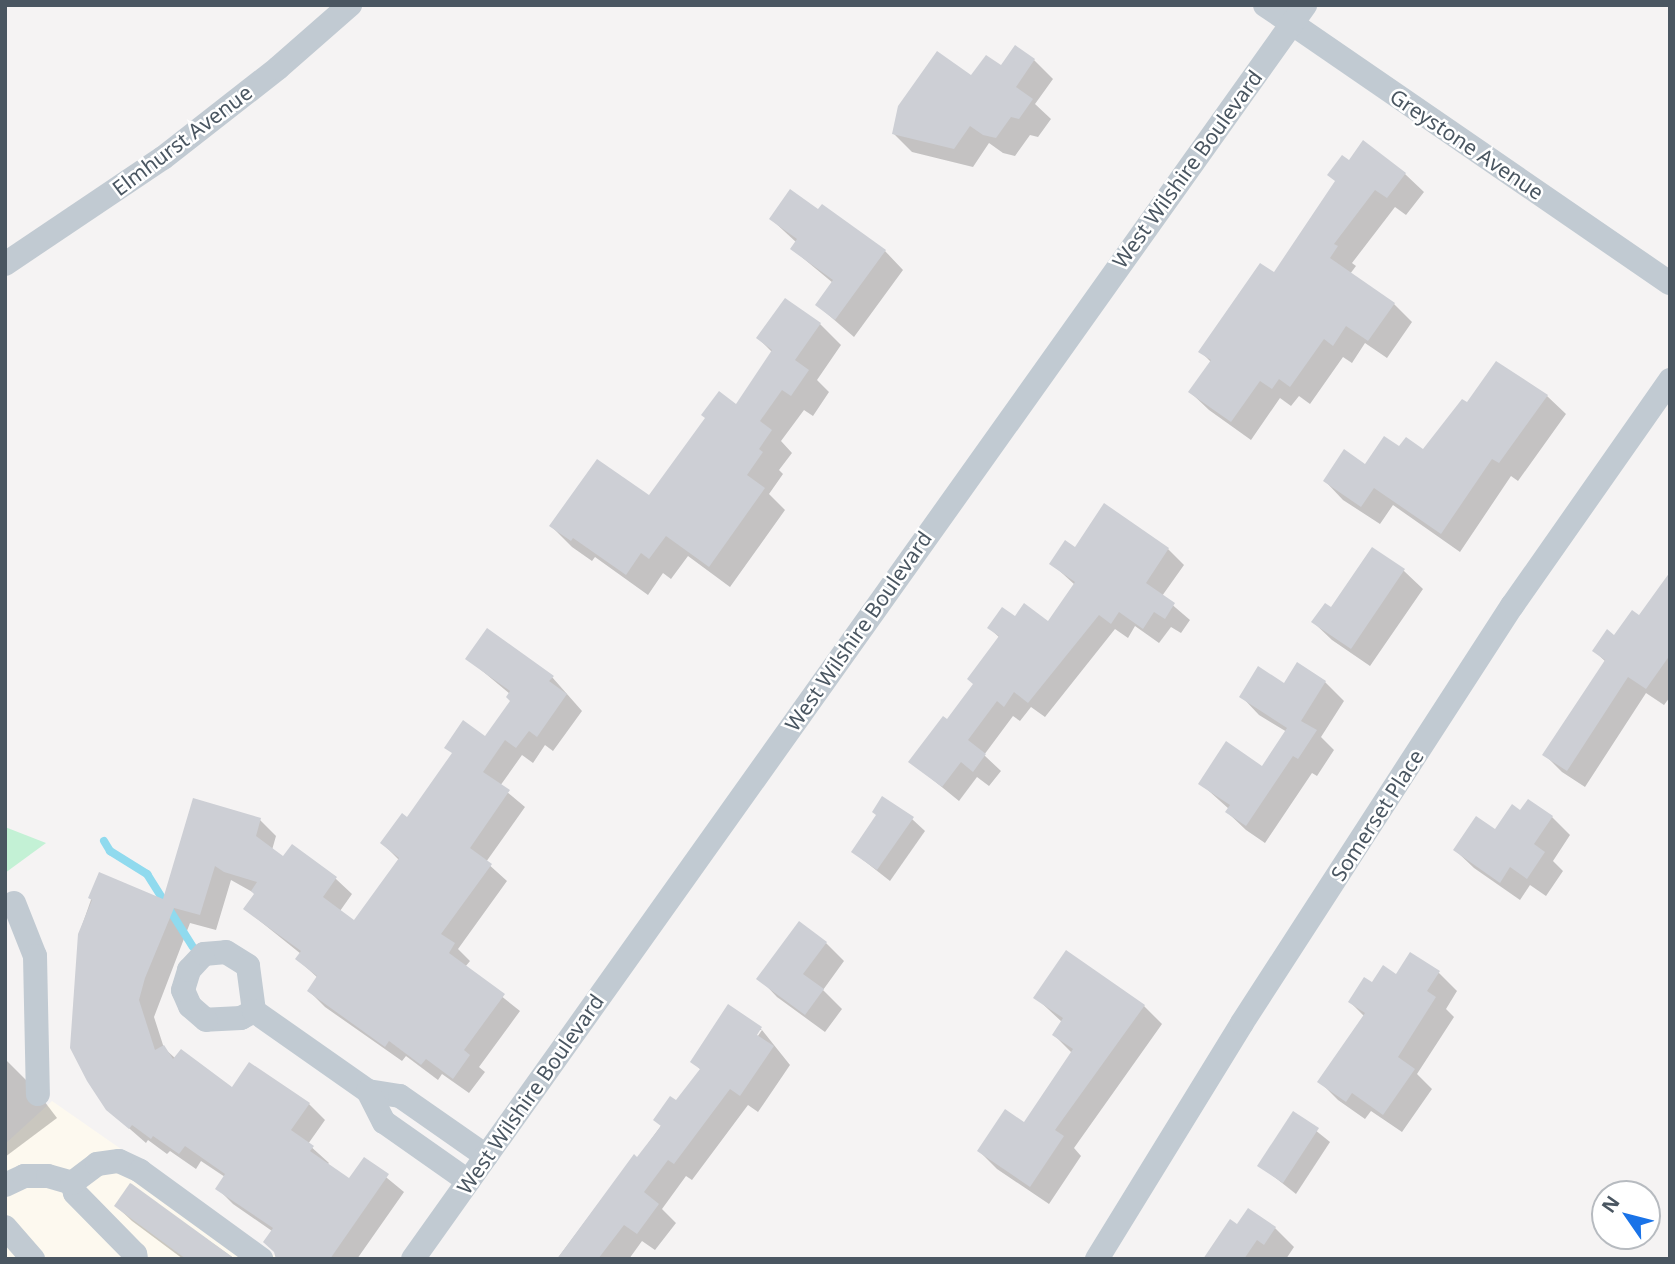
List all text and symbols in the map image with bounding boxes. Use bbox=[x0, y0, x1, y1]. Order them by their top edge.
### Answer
street label: West Wilshire Boulevard bbox=[1107, 65, 1267, 273]
street label: Elmhurst Avenue bbox=[107, 79, 257, 201]
street label: Greystone Avenue bbox=[1385, 83, 1549, 205]
street label: West Wilshire Boulevard bbox=[779, 526, 937, 736]
street label: Somerset Place bbox=[1325, 745, 1429, 885]
street label: West Wilshire Boulevard bbox=[451, 989, 609, 1199]
north arrow bbox=[1591, 1180, 1661, 1250]
text: N bbox=[1595, 1190, 1626, 1218]

